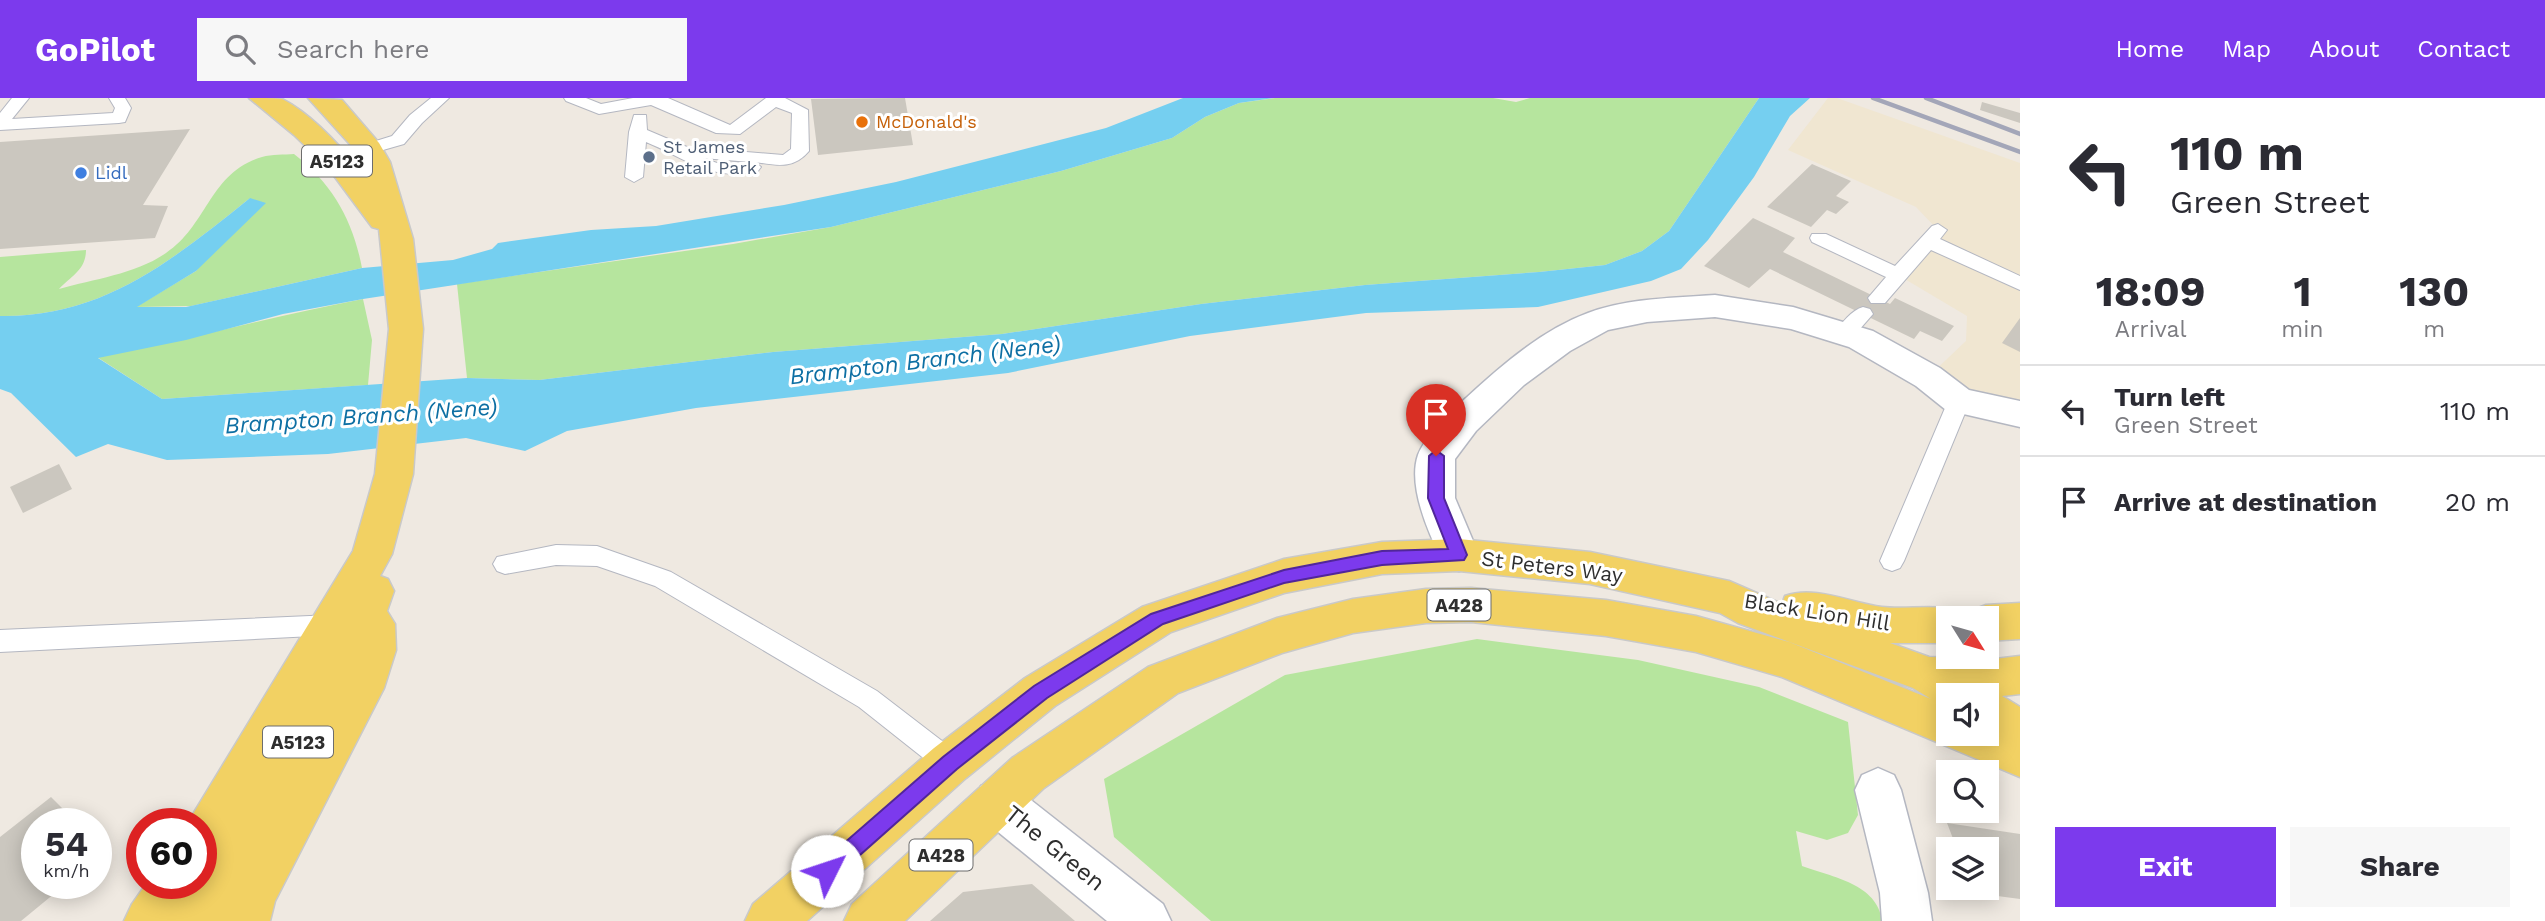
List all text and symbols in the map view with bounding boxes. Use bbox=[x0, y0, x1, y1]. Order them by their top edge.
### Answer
search box bbox=[197, 18, 687, 81]
text: GoPilot bbox=[35, 30, 155, 69]
icon: search bbox=[221, 30, 259, 68]
text: Search here bbox=[277, 34, 429, 64]
text: Home bbox=[2116, 35, 2184, 63]
text: Map bbox=[2222, 35, 2271, 63]
text: About bbox=[2309, 35, 2379, 63]
text: Contact bbox=[2417, 35, 2510, 63]
place label: McDonald's bbox=[876, 111, 977, 132]
marker: McDonald's bbox=[854, 114, 870, 130]
text: 110 m bbox=[2170, 124, 2304, 182]
icon: left bbox=[2055, 126, 2146, 217]
place label: St James Retail Park bbox=[663, 136, 757, 178]
road number: A5123 bbox=[302, 146, 372, 176]
marker: St James Retail Park bbox=[641, 149, 657, 165]
place label: Lidl bbox=[95, 162, 128, 183]
marker: Lidl bbox=[73, 165, 89, 181]
text: Green Street bbox=[2170, 183, 2370, 221]
text: 18:09 bbox=[2096, 267, 2206, 316]
text: 1 bbox=[2293, 267, 2312, 316]
text: 130 bbox=[2399, 267, 2469, 316]
text: Arrival bbox=[2115, 316, 2187, 343]
text: min bbox=[2281, 316, 2324, 343]
text: m bbox=[2423, 316, 2445, 343]
water label: Brampton Branch (Nene) bbox=[788, 330, 1062, 391]
text: Turn left bbox=[2114, 382, 2225, 412]
pin bbox=[1406, 384, 1466, 456]
icon: left bbox=[2055, 392, 2093, 430]
water label: Brampton Branch (Nene) bbox=[224, 394, 498, 439]
icon: arrive bbox=[1417, 395, 1455, 433]
text: 110 m bbox=[2440, 396, 2510, 426]
text: Green Street bbox=[2114, 412, 2258, 439]
icon: arrive bbox=[2055, 483, 2093, 521]
text: Arrive at destination bbox=[2114, 487, 2377, 517]
text: 20 m bbox=[2445, 487, 2510, 517]
street label: St Peters Way bbox=[1480, 545, 1624, 588]
street label: Black Lion Hill bbox=[1742, 588, 1892, 635]
road number: A428 bbox=[1428, 590, 1490, 620]
north arrow bbox=[1936, 606, 1998, 668]
map controls bbox=[1936, 606, 1999, 900]
button: sound bbox=[1936, 683, 1999, 746]
road number: A5123 bbox=[263, 726, 333, 758]
button: search bbox=[1936, 760, 1999, 823]
street label: The Green bbox=[999, 799, 1111, 897]
speed limit sign: 60 bbox=[126, 808, 217, 899]
text: 54 bbox=[45, 823, 88, 865]
button: Exit bbox=[2055, 827, 2276, 907]
button: Share bbox=[2290, 827, 2510, 907]
position arrow bbox=[790, 834, 864, 908]
button: layers bbox=[1936, 837, 1999, 900]
road number: A428 bbox=[909, 840, 972, 870]
text: km/h bbox=[43, 860, 90, 881]

